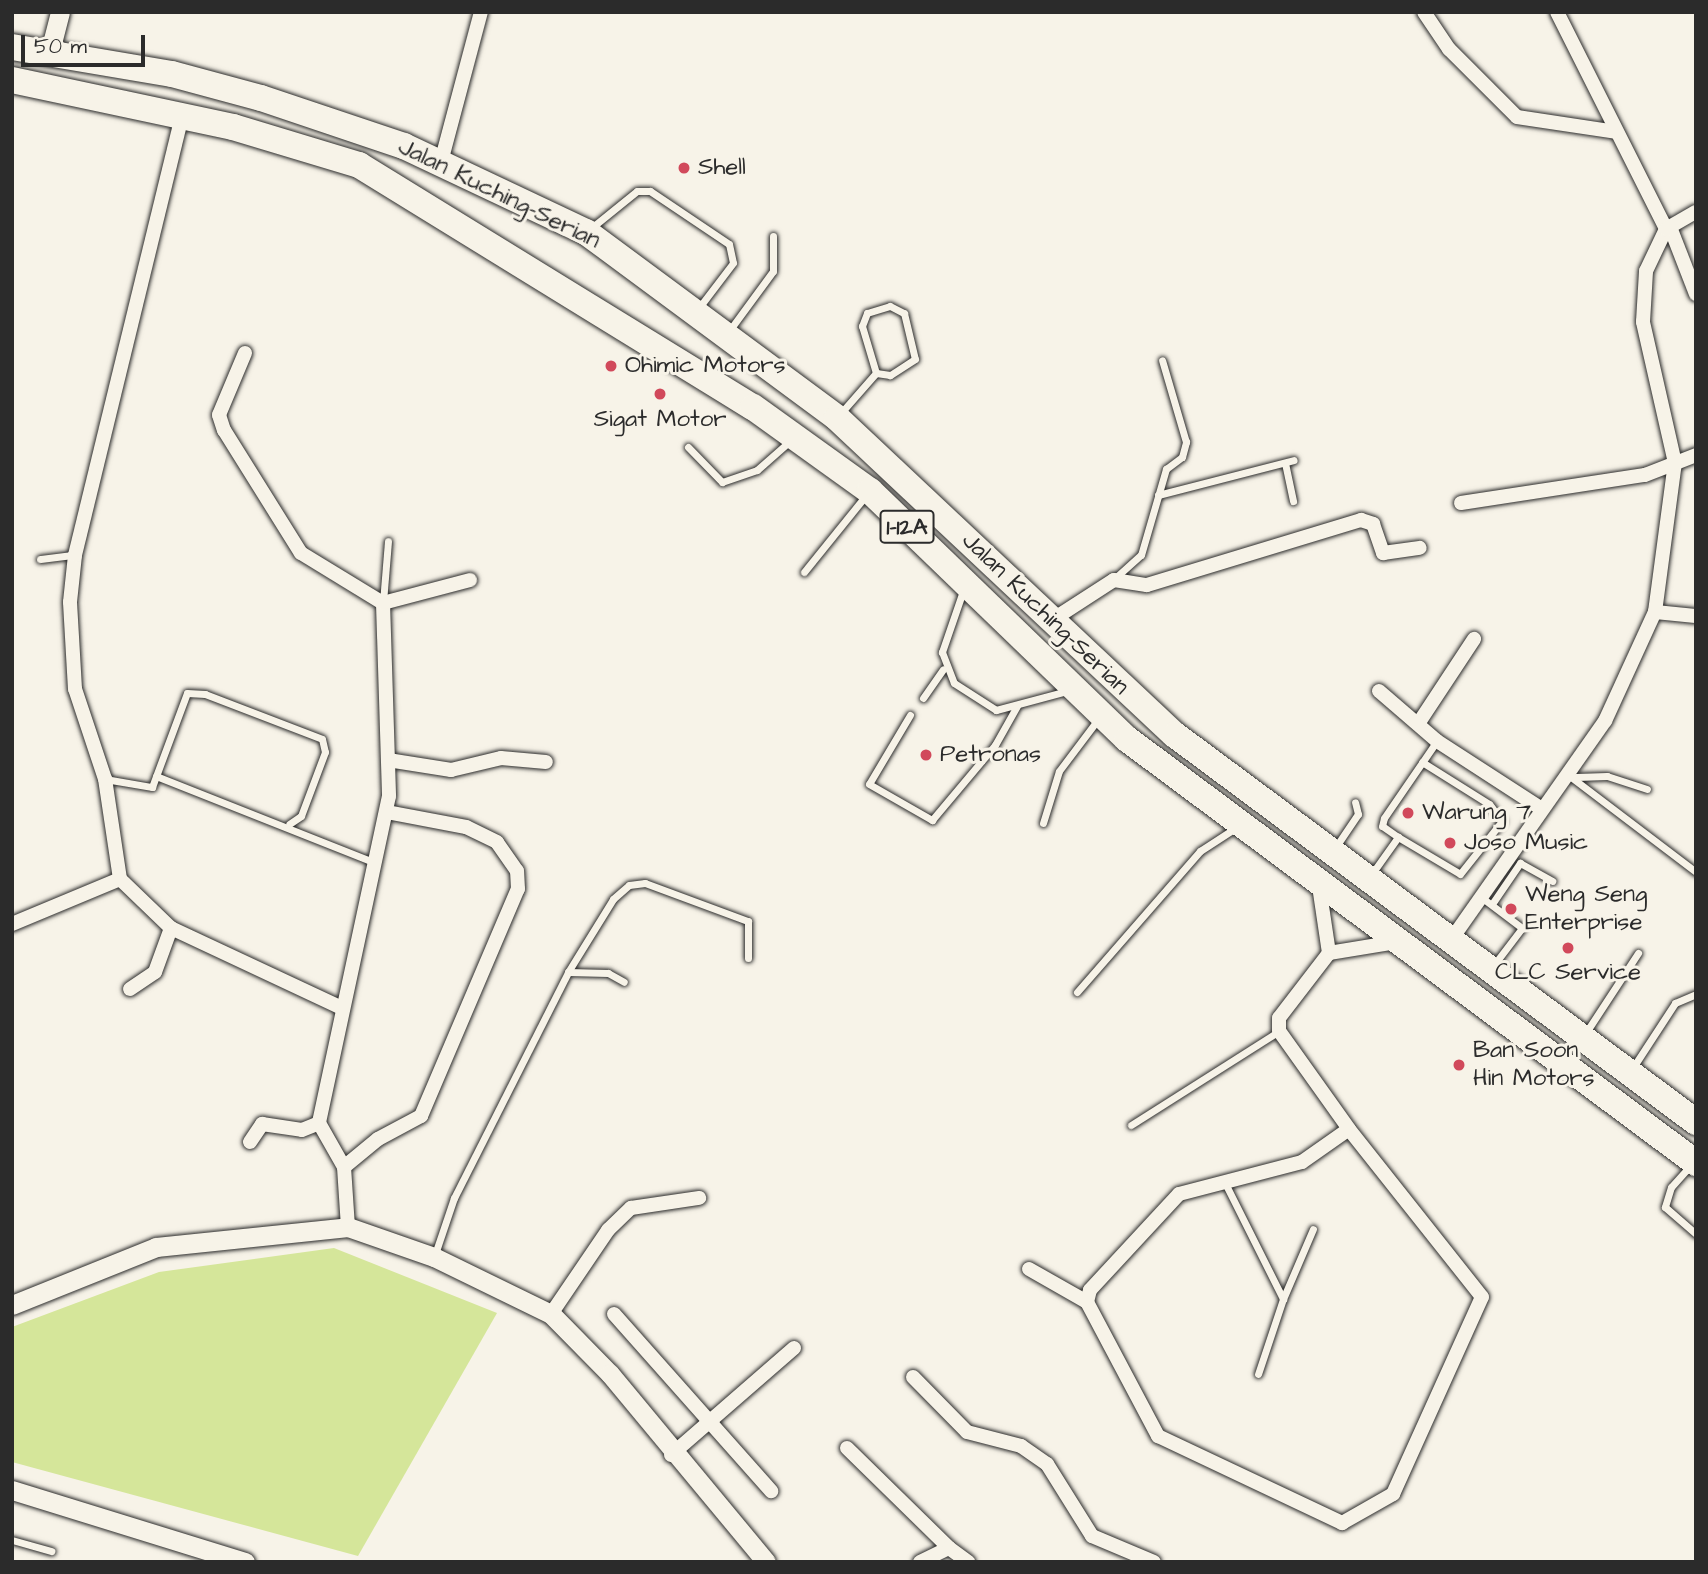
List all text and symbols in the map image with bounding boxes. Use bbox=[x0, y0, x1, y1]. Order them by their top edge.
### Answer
scale bar bbox=[24, 21, 149, 65]
text: 50 m bbox=[34, 32, 87, 61]
street label: Jalan Kuching-Serian bbox=[393, 133, 605, 255]
place label: Shell bbox=[698, 154, 746, 182]
marker: Shell bbox=[676, 160, 692, 176]
place label: Ohimic Motors bbox=[625, 352, 786, 380]
marker: Ohimic Motors bbox=[603, 358, 619, 374]
marker: Sigat Motor bbox=[652, 386, 668, 402]
place label: Sigat Motor bbox=[594, 406, 726, 434]
road number: 1-12A bbox=[879, 508, 935, 547]
street label: Jalan Kuching-Serian bbox=[955, 527, 1135, 701]
place label: Petronas bbox=[940, 741, 1041, 769]
marker: Petronas bbox=[918, 747, 934, 763]
place label: Warung 7 bbox=[1422, 799, 1531, 827]
marker: Warung 7 bbox=[1400, 805, 1416, 821]
place label: Joso Music bbox=[1464, 829, 1588, 857]
marker: Joso Music bbox=[1442, 835, 1458, 851]
place label: Weng Seng Enterprise bbox=[1525, 881, 1647, 937]
marker: Weng Seng Enterprise bbox=[1503, 901, 1519, 917]
marker: CLC Service bbox=[1560, 940, 1576, 956]
place label: CLC Service bbox=[1495, 959, 1641, 987]
place label: Ban Soon Hin Motors bbox=[1473, 1037, 1595, 1093]
marker: Ban Soon Hin Motors bbox=[1451, 1057, 1467, 1073]

